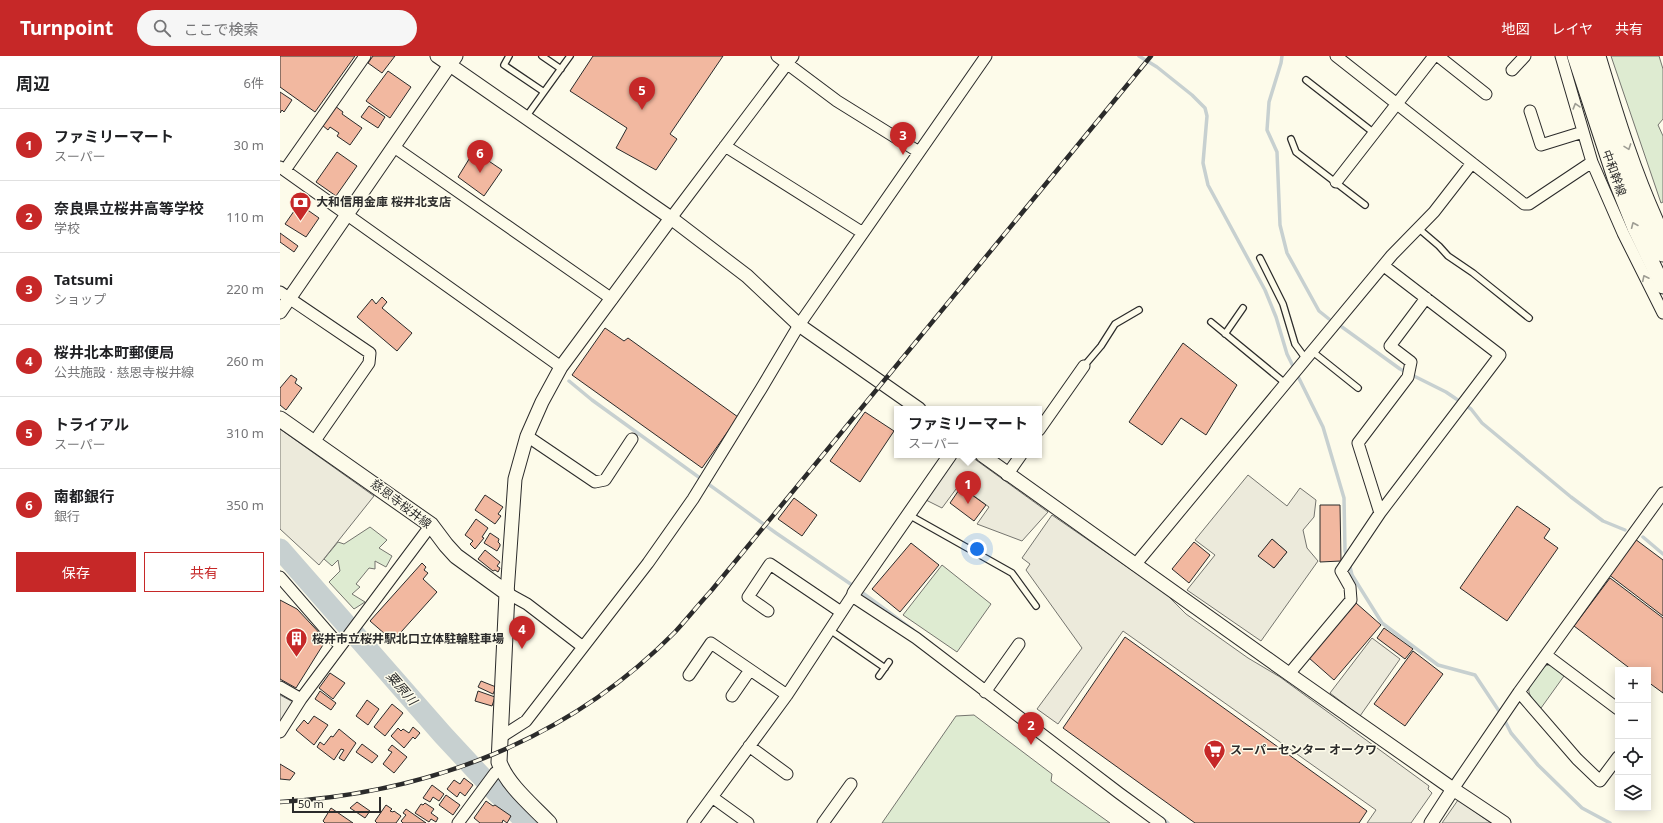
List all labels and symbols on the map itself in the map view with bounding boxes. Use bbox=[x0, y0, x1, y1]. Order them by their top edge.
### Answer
pin: 5 bbox=[629, 77, 655, 110]
one-way arrow bbox=[1572, 103, 1581, 110]
pin: 3 bbox=[890, 122, 916, 155]
pin: 6 bbox=[467, 140, 493, 173]
one-way arrow bbox=[1624, 143, 1632, 150]
street label: 中和幹線 bbox=[1598, 147, 1631, 198]
bank icon: 大和信用金庫 桜井北支店 bbox=[287, 189, 313, 222]
place label: 大和信用金庫 桜井北支店 bbox=[316, 193, 451, 210]
one-way arrow bbox=[1631, 222, 1639, 229]
one-way arrow bbox=[1642, 275, 1650, 283]
pin: 1 bbox=[955, 471, 981, 504]
street label: 慈恩寺桜井線 bbox=[367, 475, 435, 532]
your location bbox=[967, 539, 987, 559]
pin: 4 bbox=[509, 616, 535, 649]
building icon: 桜井市立桜井駅北口立体駐輪駐車場 bbox=[284, 626, 310, 659]
place label: 桜井市立桜井駅北口立体駐輪駐車場 bbox=[312, 630, 504, 647]
water label: 粟原川 bbox=[382, 667, 423, 710]
pin: 2 bbox=[1018, 712, 1044, 745]
supermarket icon: スーパーセンター オークワ bbox=[1202, 737, 1228, 770]
place label: スーパーセンター オークワ bbox=[1230, 741, 1377, 758]
scale bar bbox=[292, 795, 381, 814]

